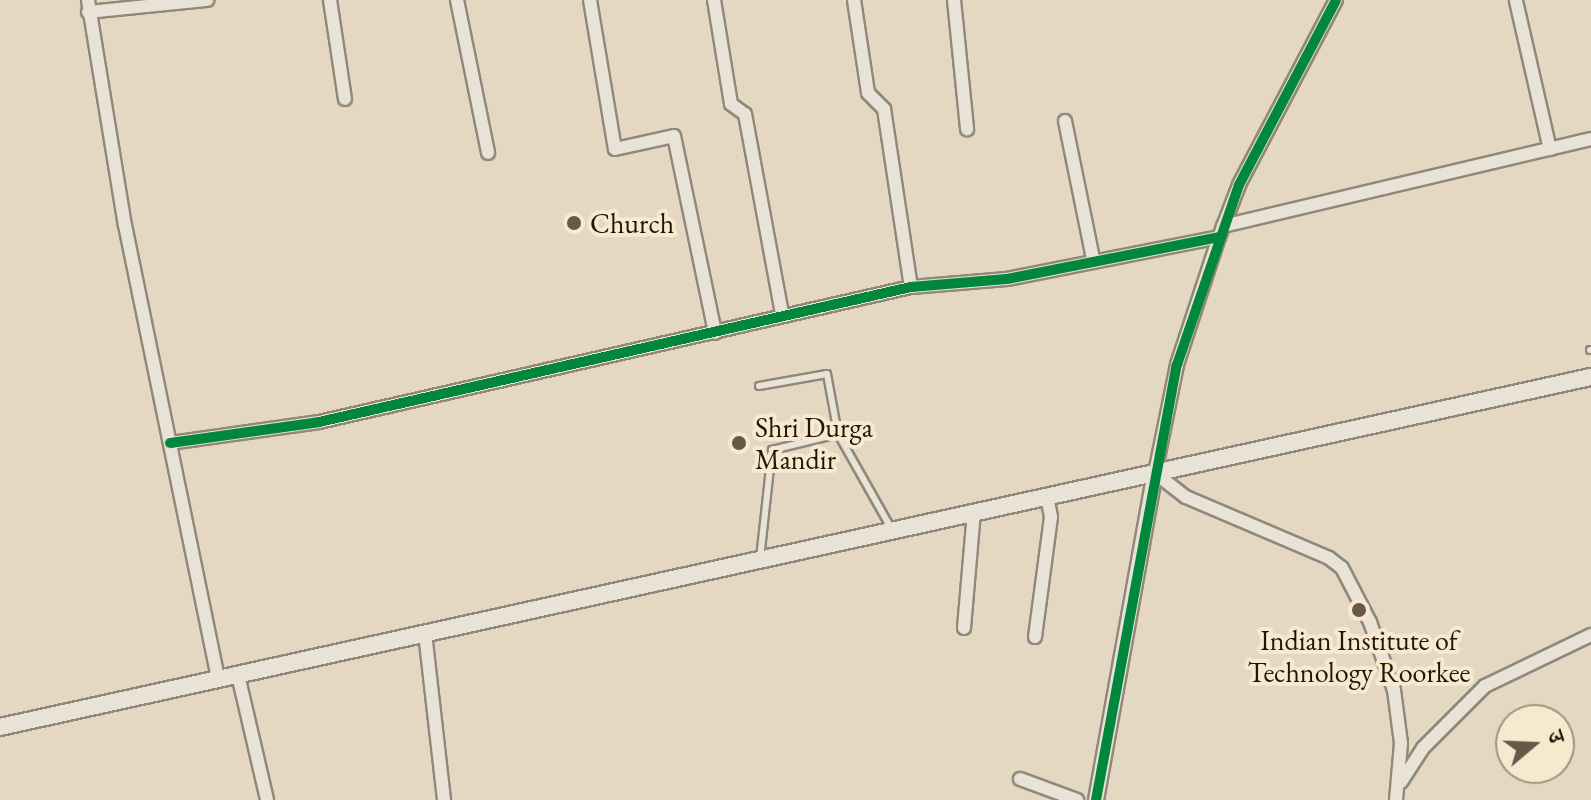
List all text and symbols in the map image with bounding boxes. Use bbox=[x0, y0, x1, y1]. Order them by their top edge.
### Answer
place label: Church bbox=[590, 206, 674, 240]
marker: Church bbox=[565, 214, 583, 232]
place label: Shri Durga Mandir bbox=[755, 410, 873, 476]
marker: Shri Durga Mandir bbox=[730, 434, 748, 452]
marker: Indian Institute of Technology Roorkee bbox=[1350, 601, 1368, 619]
place label: Indian Institute of Technology Roorkee bbox=[1248, 623, 1470, 689]
north arrow bbox=[1495, 704, 1575, 784]
text: उ bbox=[1541, 727, 1572, 747]

